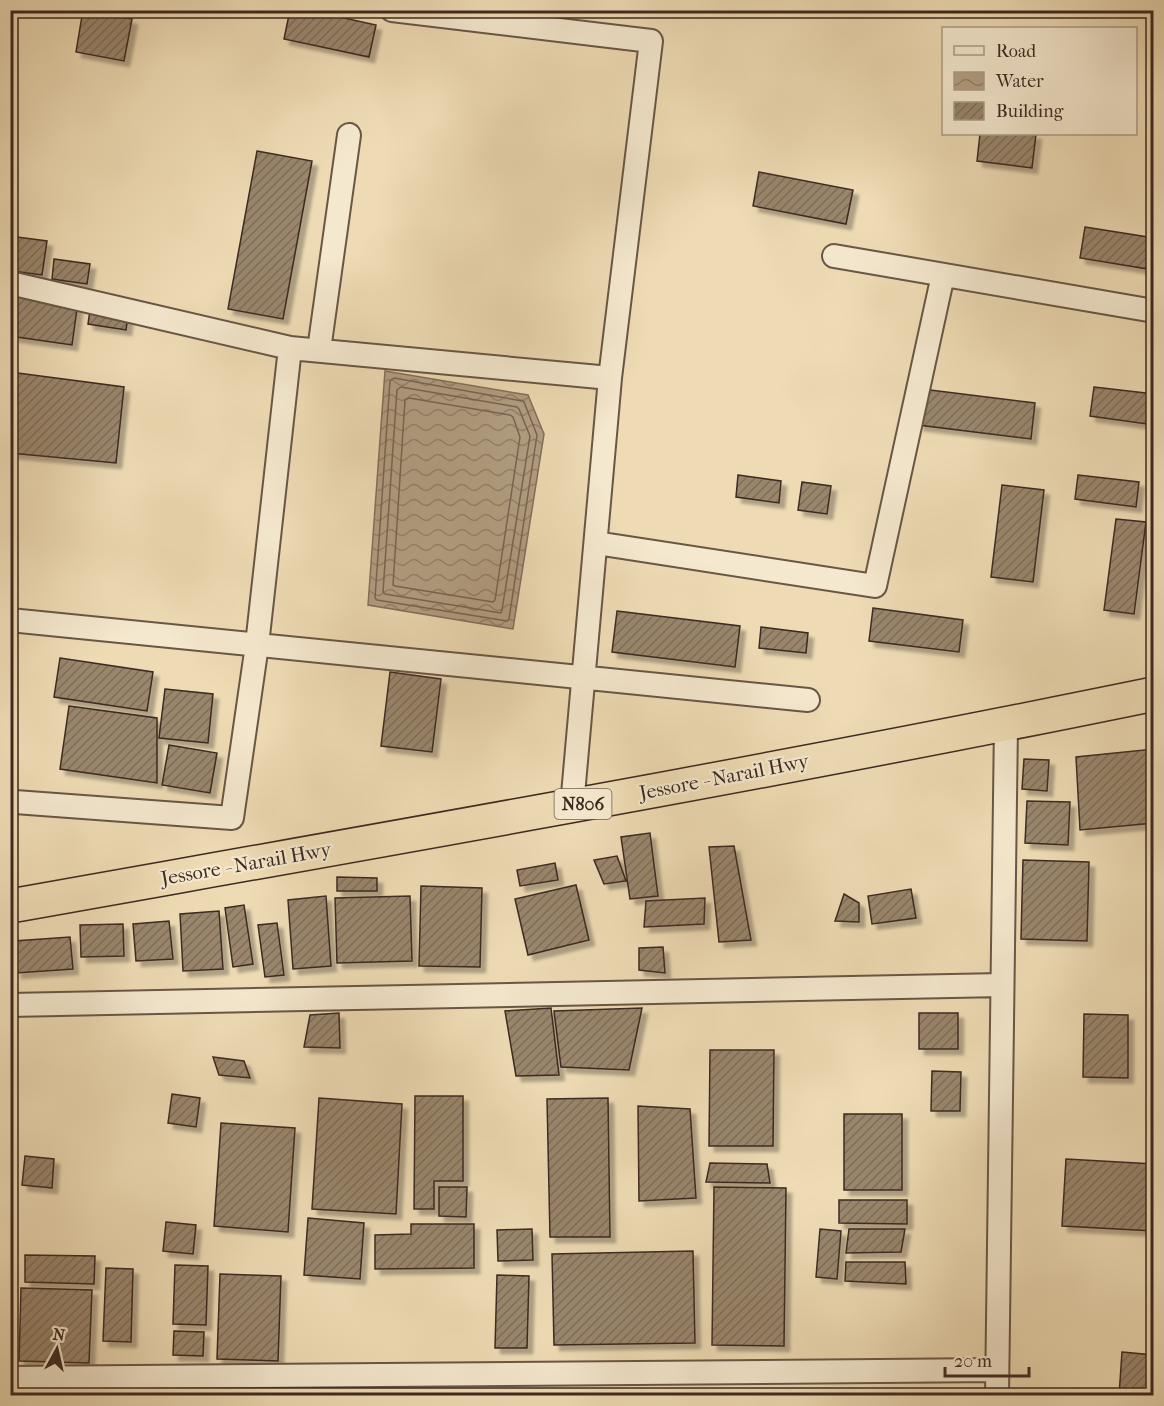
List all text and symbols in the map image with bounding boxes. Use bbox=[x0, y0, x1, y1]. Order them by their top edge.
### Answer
legend bbox=[942, 27, 1137, 135]
text: Road bbox=[996, 41, 1036, 62]
text: Water bbox=[995, 71, 1044, 92]
text: Building bbox=[996, 101, 1064, 122]
street label: Jessore - Narail Hwy bbox=[635, 749, 812, 805]
road number: N806 bbox=[554, 789, 612, 819]
street label: Jessore - Narail Hwy bbox=[157, 837, 334, 891]
north arrow bbox=[27, 1319, 87, 1379]
text: N bbox=[52, 1324, 67, 1345]
scale bar bbox=[945, 1340, 1029, 1378]
text: 20 m bbox=[954, 1351, 992, 1372]

